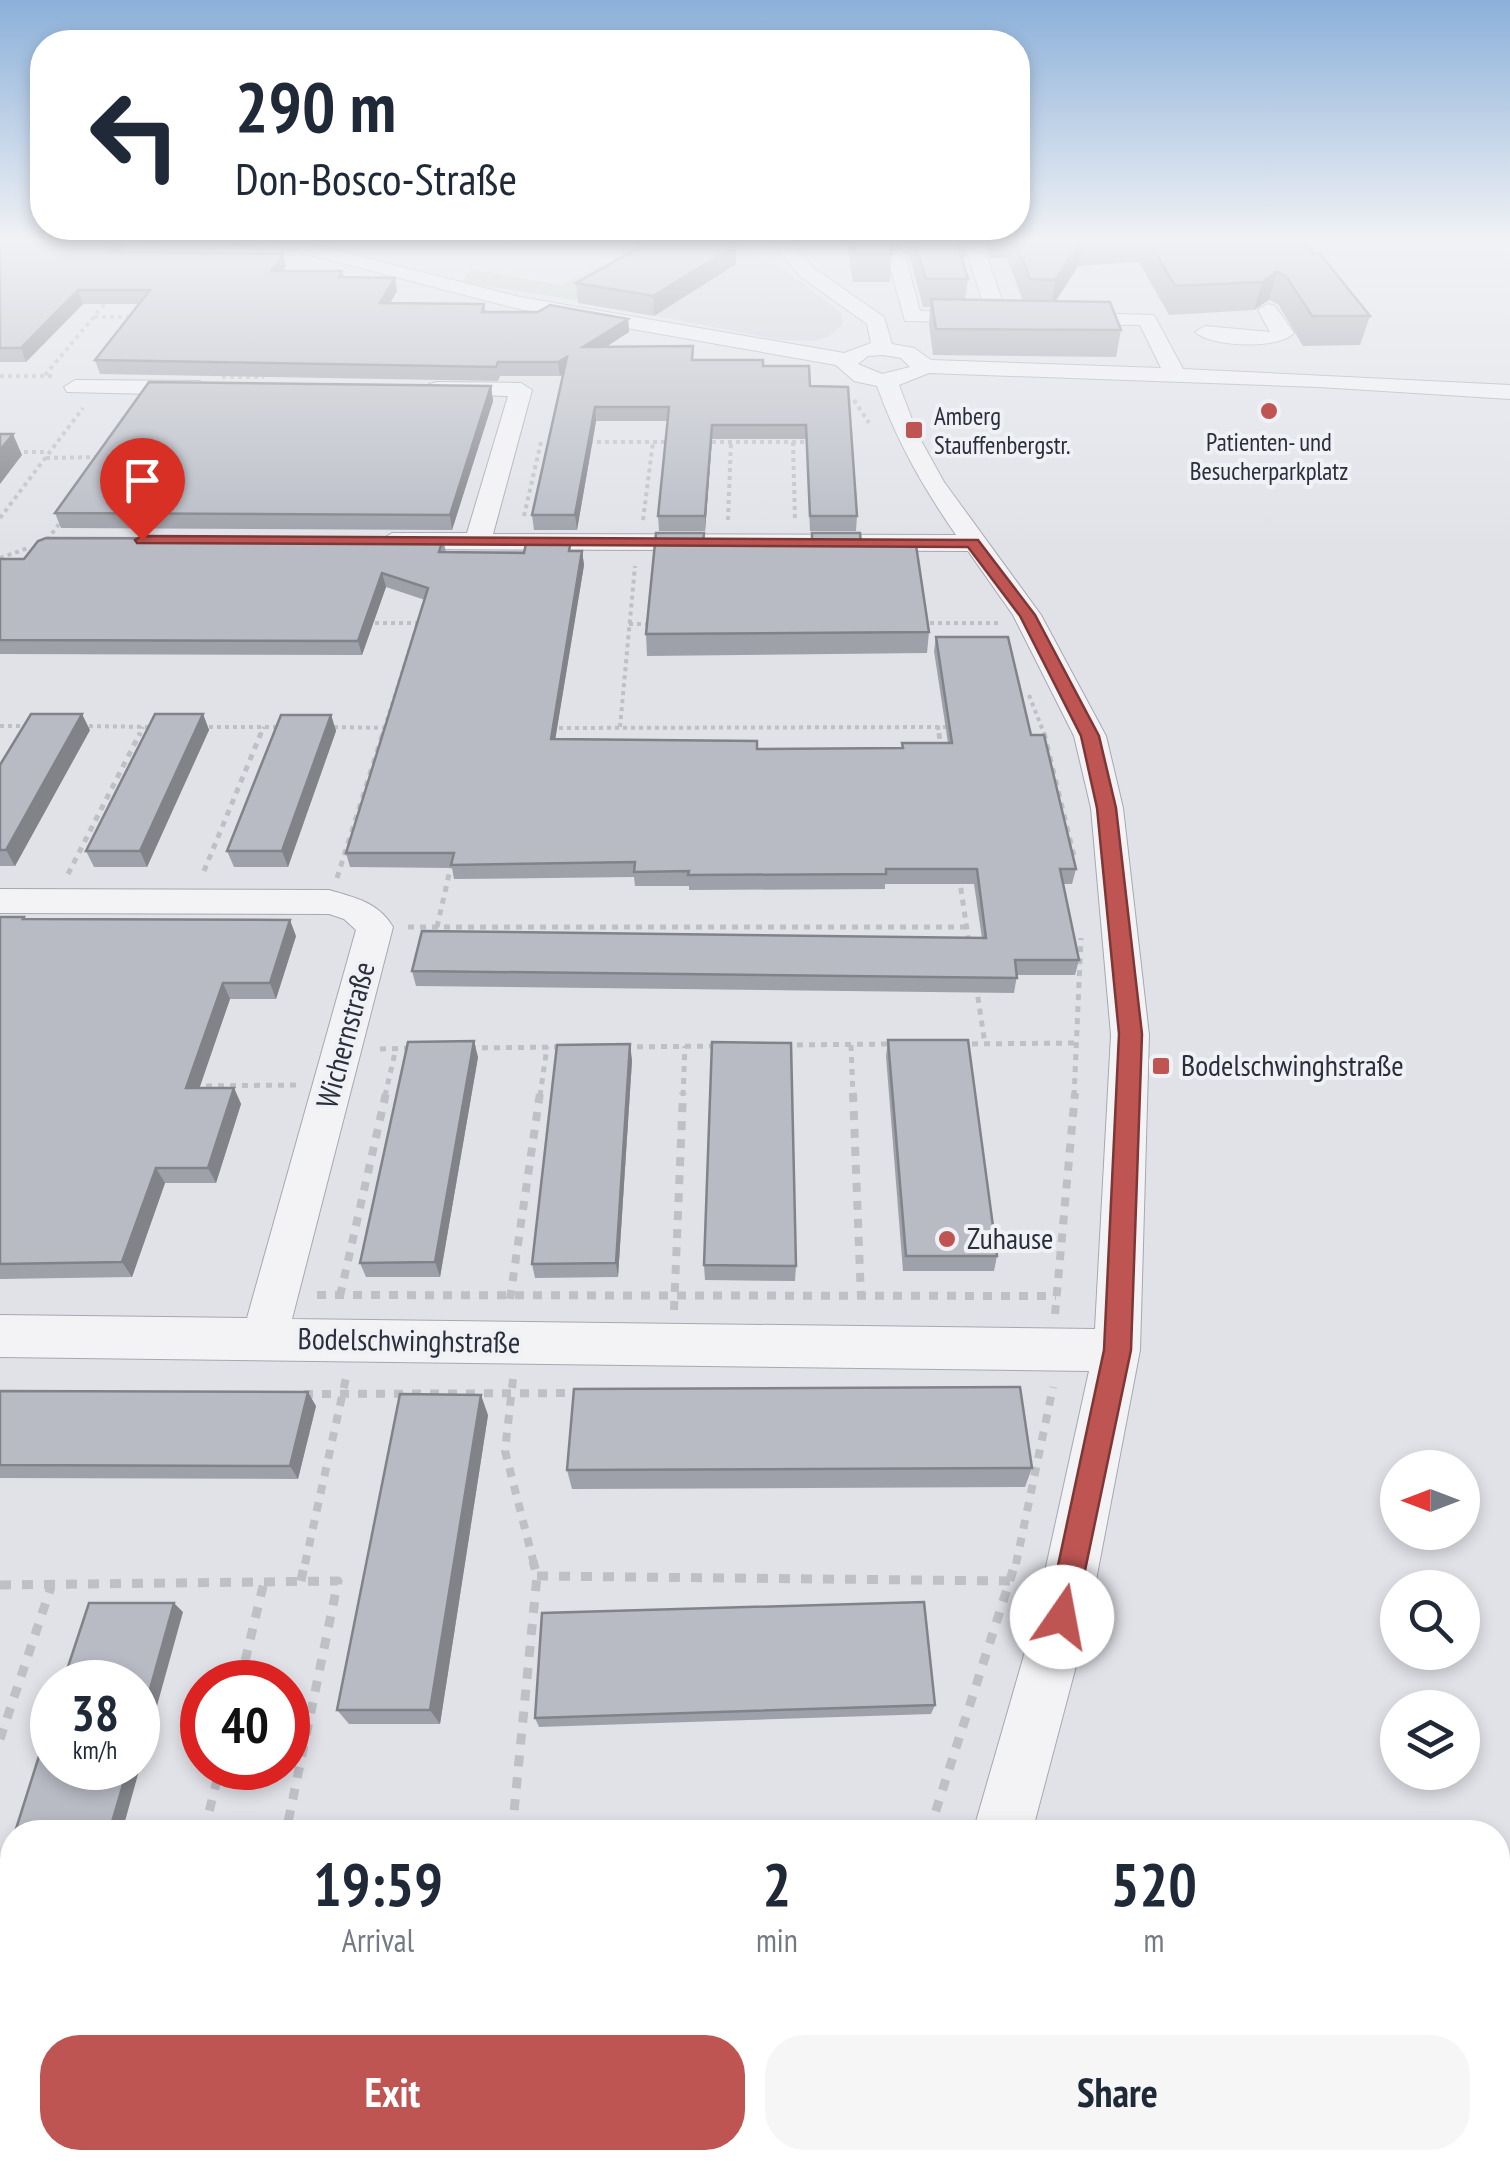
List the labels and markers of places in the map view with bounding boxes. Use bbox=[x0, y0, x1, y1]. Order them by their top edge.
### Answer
place label: Amberg Stauffenbergstr. bbox=[934, 400, 1071, 461]
marker: Patienten- und Besucherparkplatz bbox=[1258, 400, 1280, 422]
marker: Amberg Stauffenbergstr. bbox=[903, 419, 925, 441]
place label: Patienten- und Besucherparkplatz bbox=[1190, 426, 1348, 487]
pin bbox=[100, 438, 185, 541]
place label: Bodelschwinghstraße bbox=[1181, 1045, 1404, 1084]
marker: Bodelschwinghstraße bbox=[1150, 1055, 1172, 1077]
place label: Zuhause bbox=[967, 1218, 1053, 1257]
marker: Zuhause bbox=[936, 1228, 958, 1250]

